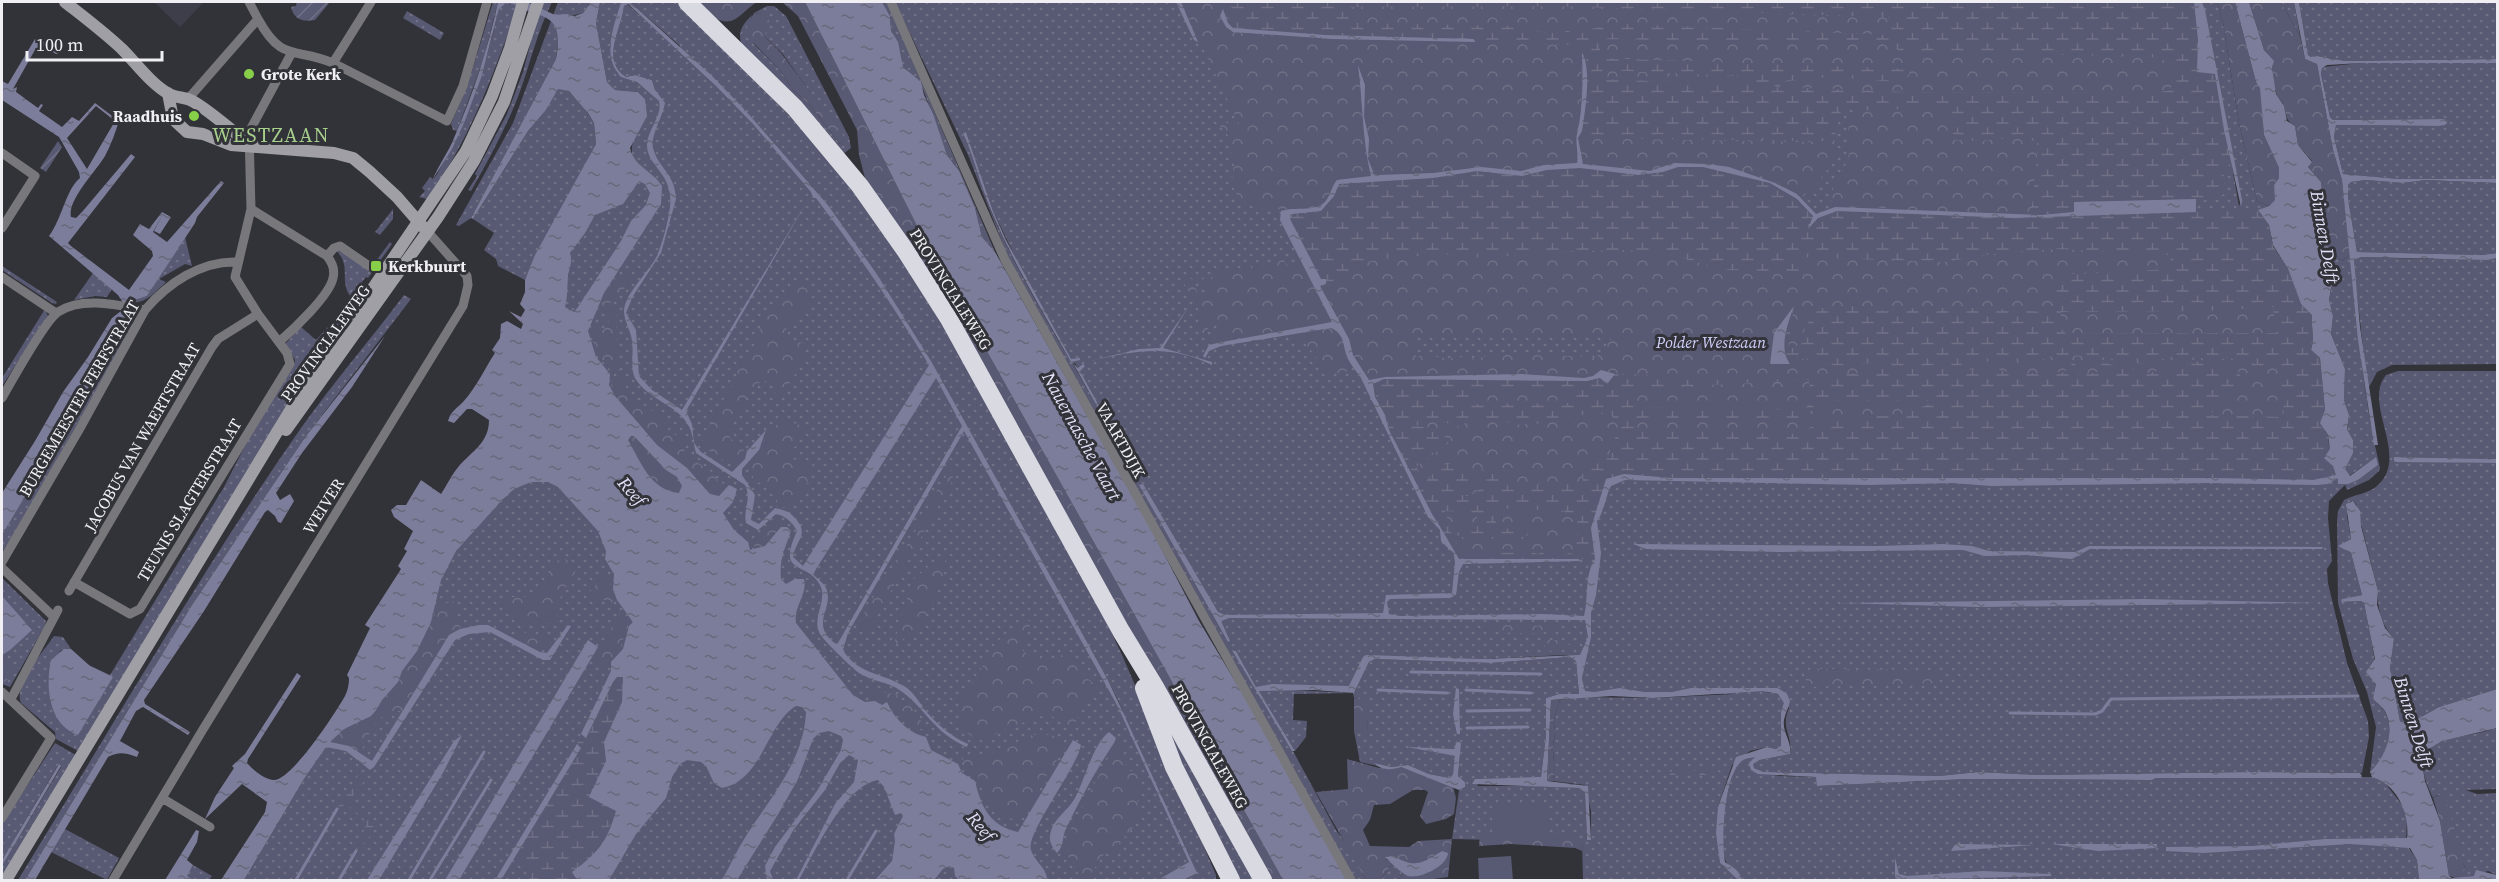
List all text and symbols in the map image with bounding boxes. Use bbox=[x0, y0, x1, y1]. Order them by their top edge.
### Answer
scale bar bbox=[27, 24, 162, 62]
text: 100 m bbox=[36, 32, 83, 57]
place label: Grote Kerk bbox=[261, 63, 341, 85]
marker: Grote Kerk bbox=[242, 67, 256, 81]
place label: Raadhuis bbox=[113, 105, 182, 127]
marker: Raadhuis bbox=[187, 109, 201, 123]
district label: WESTZAAN bbox=[212, 121, 330, 149]
water label: Binnen Delft bbox=[2304, 188, 2346, 287]
street label: PROVINCIALEWEG bbox=[905, 224, 997, 354]
place label: Kerkbuurt bbox=[388, 255, 466, 277]
marker: Kerkbuurt bbox=[369, 259, 383, 273]
street label: PROVINCIALEWEG bbox=[275, 280, 375, 406]
street label: BURGEMEESTER FERFSTRAAT bbox=[14, 295, 145, 500]
park label: Polder Westzaan bbox=[1655, 331, 1766, 353]
street label: JACOBUS VAN WAERTSTRAAT bbox=[78, 338, 205, 536]
water label: Nauernasche Vaart bbox=[1036, 366, 1128, 506]
street label: VAARTDIJK bbox=[1091, 398, 1151, 482]
street label: TEUNIS SLAGTERSTRAAT bbox=[132, 414, 247, 586]
water label: Reef bbox=[612, 470, 654, 514]
street label: WEIVER bbox=[297, 473, 349, 538]
water label: Binnen Delft bbox=[2388, 672, 2440, 772]
street label: PROVINCIALEWEG bbox=[1167, 680, 1253, 812]
water label: Reef bbox=[961, 805, 1003, 849]

